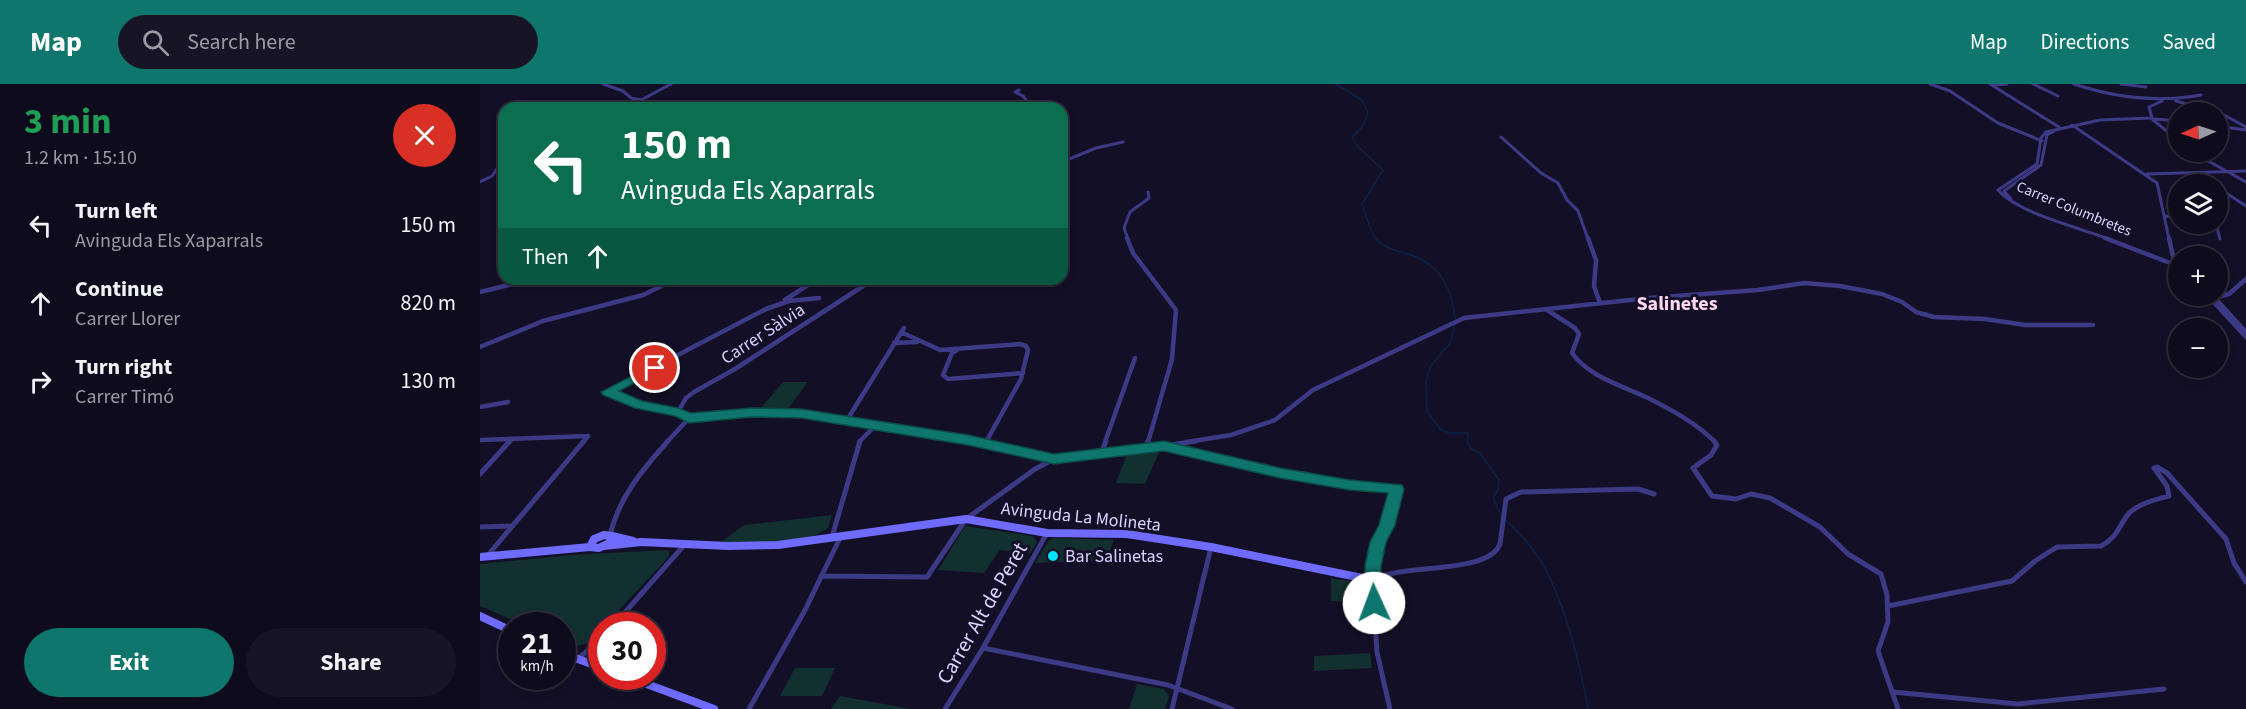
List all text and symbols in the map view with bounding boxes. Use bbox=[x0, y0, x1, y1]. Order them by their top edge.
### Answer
search box bbox=[118, 15, 538, 69]
text: Map bbox=[30, 22, 82, 62]
icon: search bbox=[139, 26, 172, 59]
text: Search here bbox=[187, 26, 296, 58]
text: Map bbox=[1970, 27, 2008, 57]
text: Directions bbox=[2041, 27, 2129, 57]
text: Saved bbox=[2162, 27, 2216, 57]
text: 3 min bbox=[24, 96, 112, 147]
north arrow bbox=[2168, 102, 2228, 162]
map controls bbox=[2168, 102, 2228, 378]
button: close bbox=[393, 104, 456, 167]
text: 150 m bbox=[621, 115, 732, 175]
icon: left bbox=[522, 126, 600, 204]
text: 1.2 km · 15:10 bbox=[24, 144, 137, 172]
text: Avinguda Els Xaparrals bbox=[621, 171, 875, 210]
button: layers bbox=[2168, 174, 2228, 234]
street label: Carrer Columbretes bbox=[2013, 176, 2135, 242]
text: Turn left bbox=[75, 195, 157, 227]
icon: left bbox=[24, 209, 57, 242]
text: 150 m bbox=[401, 209, 456, 241]
text: Avinguda Els Xaparrals bbox=[75, 227, 263, 255]
icon: ahead bbox=[581, 240, 614, 273]
text: Then bbox=[522, 241, 569, 273]
button: + bbox=[2168, 246, 2228, 306]
text: Continue bbox=[75, 273, 164, 305]
icon: ahead bbox=[24, 287, 57, 320]
text: 820 m bbox=[401, 287, 456, 319]
district label: Salinetes bbox=[1636, 290, 1718, 318]
street label: Carrer Sàlvia bbox=[716, 297, 810, 371]
text: Carrer Llorer bbox=[75, 305, 180, 333]
button: − bbox=[2168, 318, 2228, 378]
pin bbox=[629, 342, 680, 393]
text: Turn right bbox=[75, 351, 172, 383]
icon: arrive bbox=[638, 351, 671, 384]
icon: right bbox=[24, 365, 57, 398]
text: 130 m bbox=[401, 365, 456, 397]
text: Carrer Timó bbox=[75, 383, 174, 411]
street label: Avinguda La Molineta bbox=[1000, 496, 1162, 538]
street label: Carrer Alt de Peret bbox=[929, 536, 1035, 690]
place label: Bar Salinetas bbox=[1065, 544, 1163, 569]
marker: Bar Salinetas bbox=[1046, 549, 1060, 563]
position arrow bbox=[1342, 571, 1406, 635]
speed limit sign: 30 bbox=[588, 612, 666, 690]
text: 21 bbox=[521, 622, 553, 665]
button: Exit bbox=[24, 628, 234, 697]
button: Share bbox=[246, 628, 456, 697]
text: km/h bbox=[520, 656, 554, 677]

